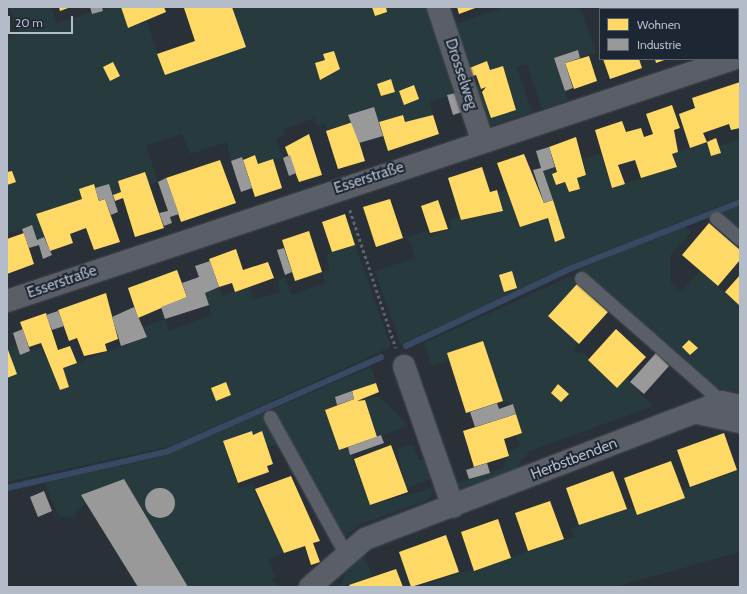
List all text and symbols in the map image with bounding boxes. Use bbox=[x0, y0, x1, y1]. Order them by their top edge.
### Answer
scale bar bbox=[10, 8, 75, 34]
legend bbox=[599, 8, 739, 60]
text: 20 m bbox=[15, 15, 43, 30]
text: Wohnen bbox=[637, 17, 681, 32]
street label: Drosselweg bbox=[441, 36, 481, 112]
text: Industrie bbox=[637, 37, 681, 52]
street label: Esserstraße bbox=[332, 158, 406, 198]
street label: Esserstraße bbox=[25, 262, 99, 302]
street label: Herbstbenden bbox=[528, 434, 620, 484]

